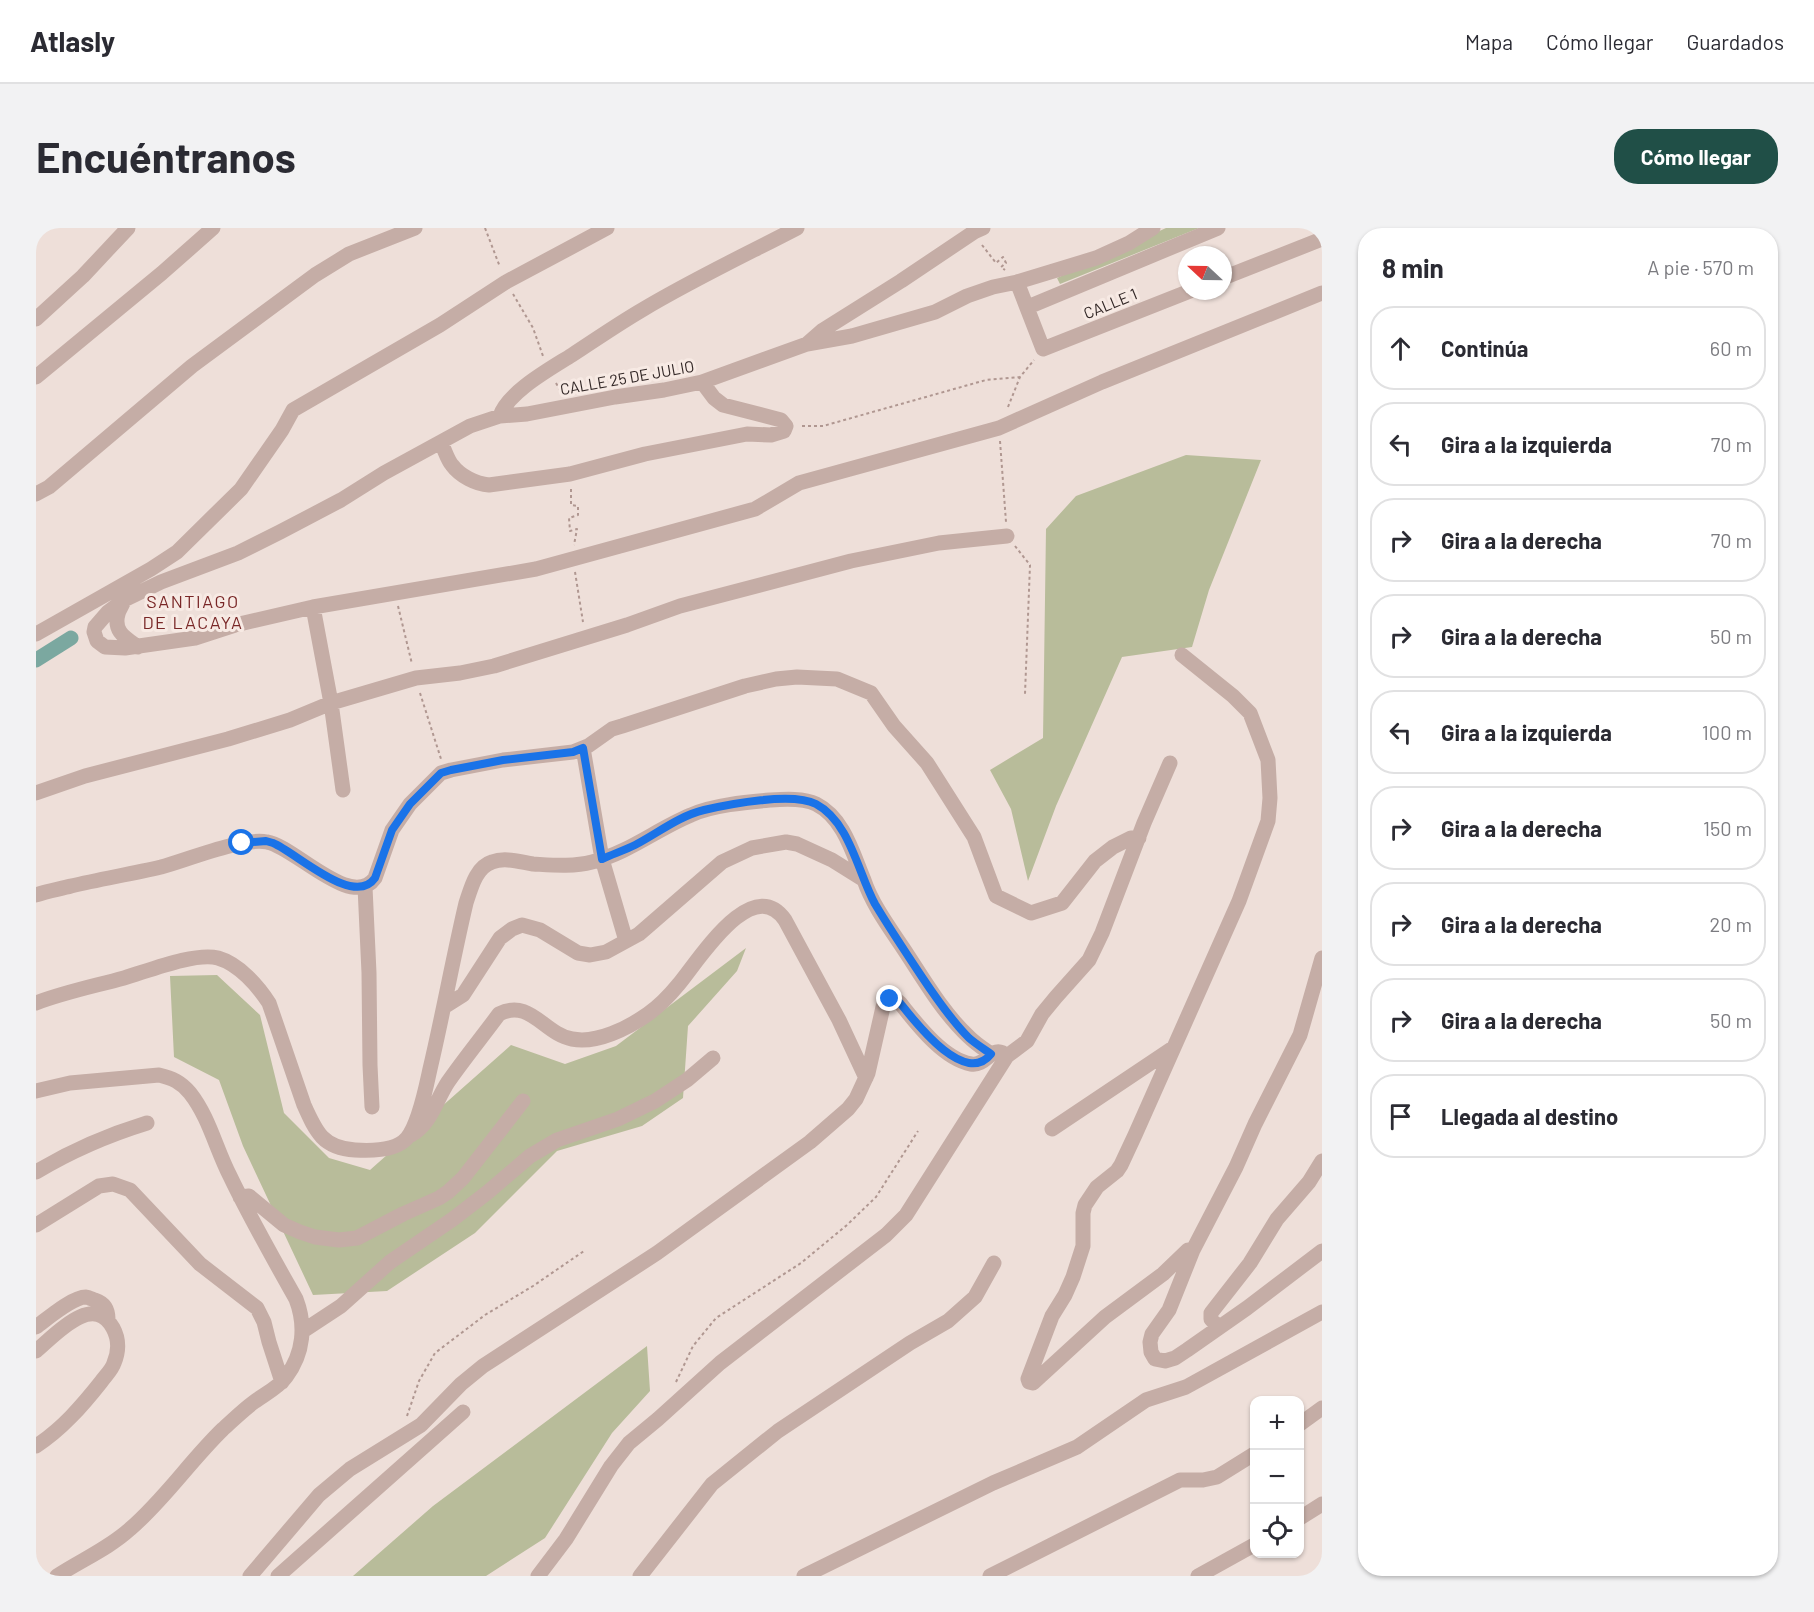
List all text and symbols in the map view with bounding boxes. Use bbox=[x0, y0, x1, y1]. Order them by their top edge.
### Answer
text: Atlasly bbox=[30, 24, 115, 58]
text: Mapa bbox=[1465, 29, 1513, 54]
text: Cómo llegar bbox=[1546, 29, 1653, 54]
text: Guardados bbox=[1686, 29, 1784, 54]
button: Cómo llegar bbox=[1614, 129, 1778, 184]
text: Encuéntranos bbox=[36, 131, 296, 181]
north arrow bbox=[1178, 246, 1232, 300]
text: 8 min bbox=[1382, 252, 1444, 283]
text: A pie · 570 m bbox=[1647, 255, 1754, 279]
street label: CALLE 1 bbox=[1080, 284, 1140, 322]
icon: ahead bbox=[1384, 332, 1417, 365]
text: Continúa bbox=[1441, 335, 1528, 361]
text: 60 m bbox=[1710, 336, 1752, 360]
street label: CALLE 25 DE JULIO bbox=[558, 356, 696, 398]
icon: left bbox=[1384, 428, 1417, 461]
text: Gira a la izquierda bbox=[1441, 431, 1612, 457]
text: 70 m bbox=[1711, 432, 1752, 456]
icon: right bbox=[1384, 524, 1417, 557]
text: Gira a la derecha bbox=[1441, 527, 1602, 553]
text: 70 m bbox=[1711, 528, 1752, 552]
district label: SANTIAGO DE LACAYA bbox=[142, 590, 244, 633]
icon: right bbox=[1384, 620, 1417, 653]
text: Gira a la derecha bbox=[1441, 623, 1602, 649]
text: 50 m bbox=[1710, 624, 1752, 648]
icon: left bbox=[1384, 716, 1417, 749]
text: Gira a la izquierda bbox=[1441, 719, 1612, 745]
text: 100 m bbox=[1702, 720, 1752, 744]
icon: right bbox=[1384, 812, 1417, 845]
text: Gira a la derecha bbox=[1441, 815, 1602, 841]
text: 150 m bbox=[1703, 816, 1752, 840]
route start bbox=[228, 829, 254, 855]
icon: right bbox=[1384, 908, 1417, 941]
text: Gira a la derecha bbox=[1441, 911, 1602, 937]
text: 20 m bbox=[1709, 912, 1752, 936]
route end bbox=[876, 985, 902, 1011]
icon: right bbox=[1384, 1004, 1417, 1037]
text: Gira a la derecha bbox=[1441, 1007, 1602, 1033]
text: 50 m bbox=[1710, 1008, 1752, 1032]
icon: arrive bbox=[1384, 1100, 1417, 1133]
text: Llegada al destino bbox=[1441, 1103, 1618, 1129]
map controls bbox=[1250, 1396, 1304, 1558]
button: + bbox=[1250, 1396, 1304, 1450]
button: − bbox=[1250, 1450, 1304, 1504]
button: locate bbox=[1250, 1504, 1304, 1558]

